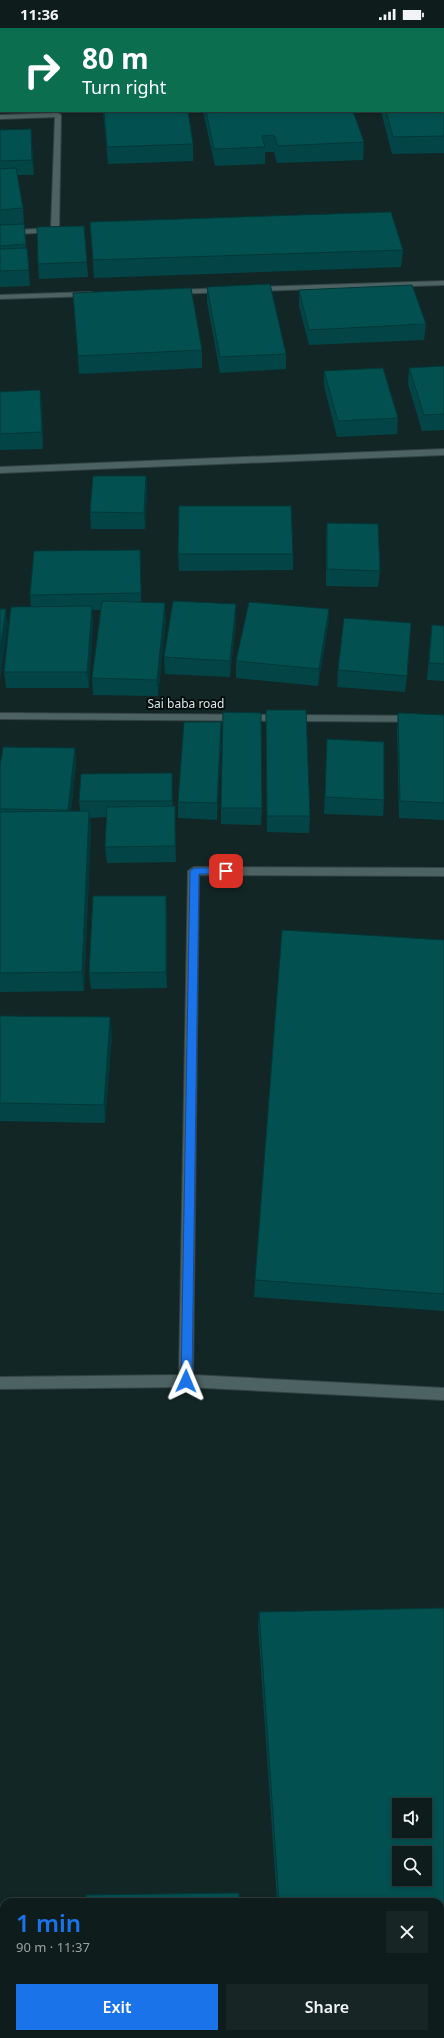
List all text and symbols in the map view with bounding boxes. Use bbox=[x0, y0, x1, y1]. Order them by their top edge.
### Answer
text: 11:36 bbox=[20, 4, 59, 24]
text: 80 m bbox=[82, 39, 149, 77]
icon: right bbox=[16, 44, 68, 96]
text: Turn right bbox=[82, 75, 166, 99]
street label: Sai baba road bbox=[148, 695, 224, 712]
pin bbox=[209, 854, 243, 888]
icon: arrive bbox=[215, 860, 237, 882]
position arrow bbox=[165, 1360, 207, 1402]
map controls bbox=[392, 1798, 432, 1886]
button: sound bbox=[392, 1798, 432, 1838]
button: search bbox=[392, 1846, 432, 1886]
text: 1 min bbox=[16, 1906, 81, 1939]
button: close bbox=[386, 1911, 428, 1953]
text: 90 m · 11:37 bbox=[16, 1938, 90, 1956]
button: Exit bbox=[16, 1984, 218, 2030]
button: Share bbox=[226, 1984, 428, 2030]

